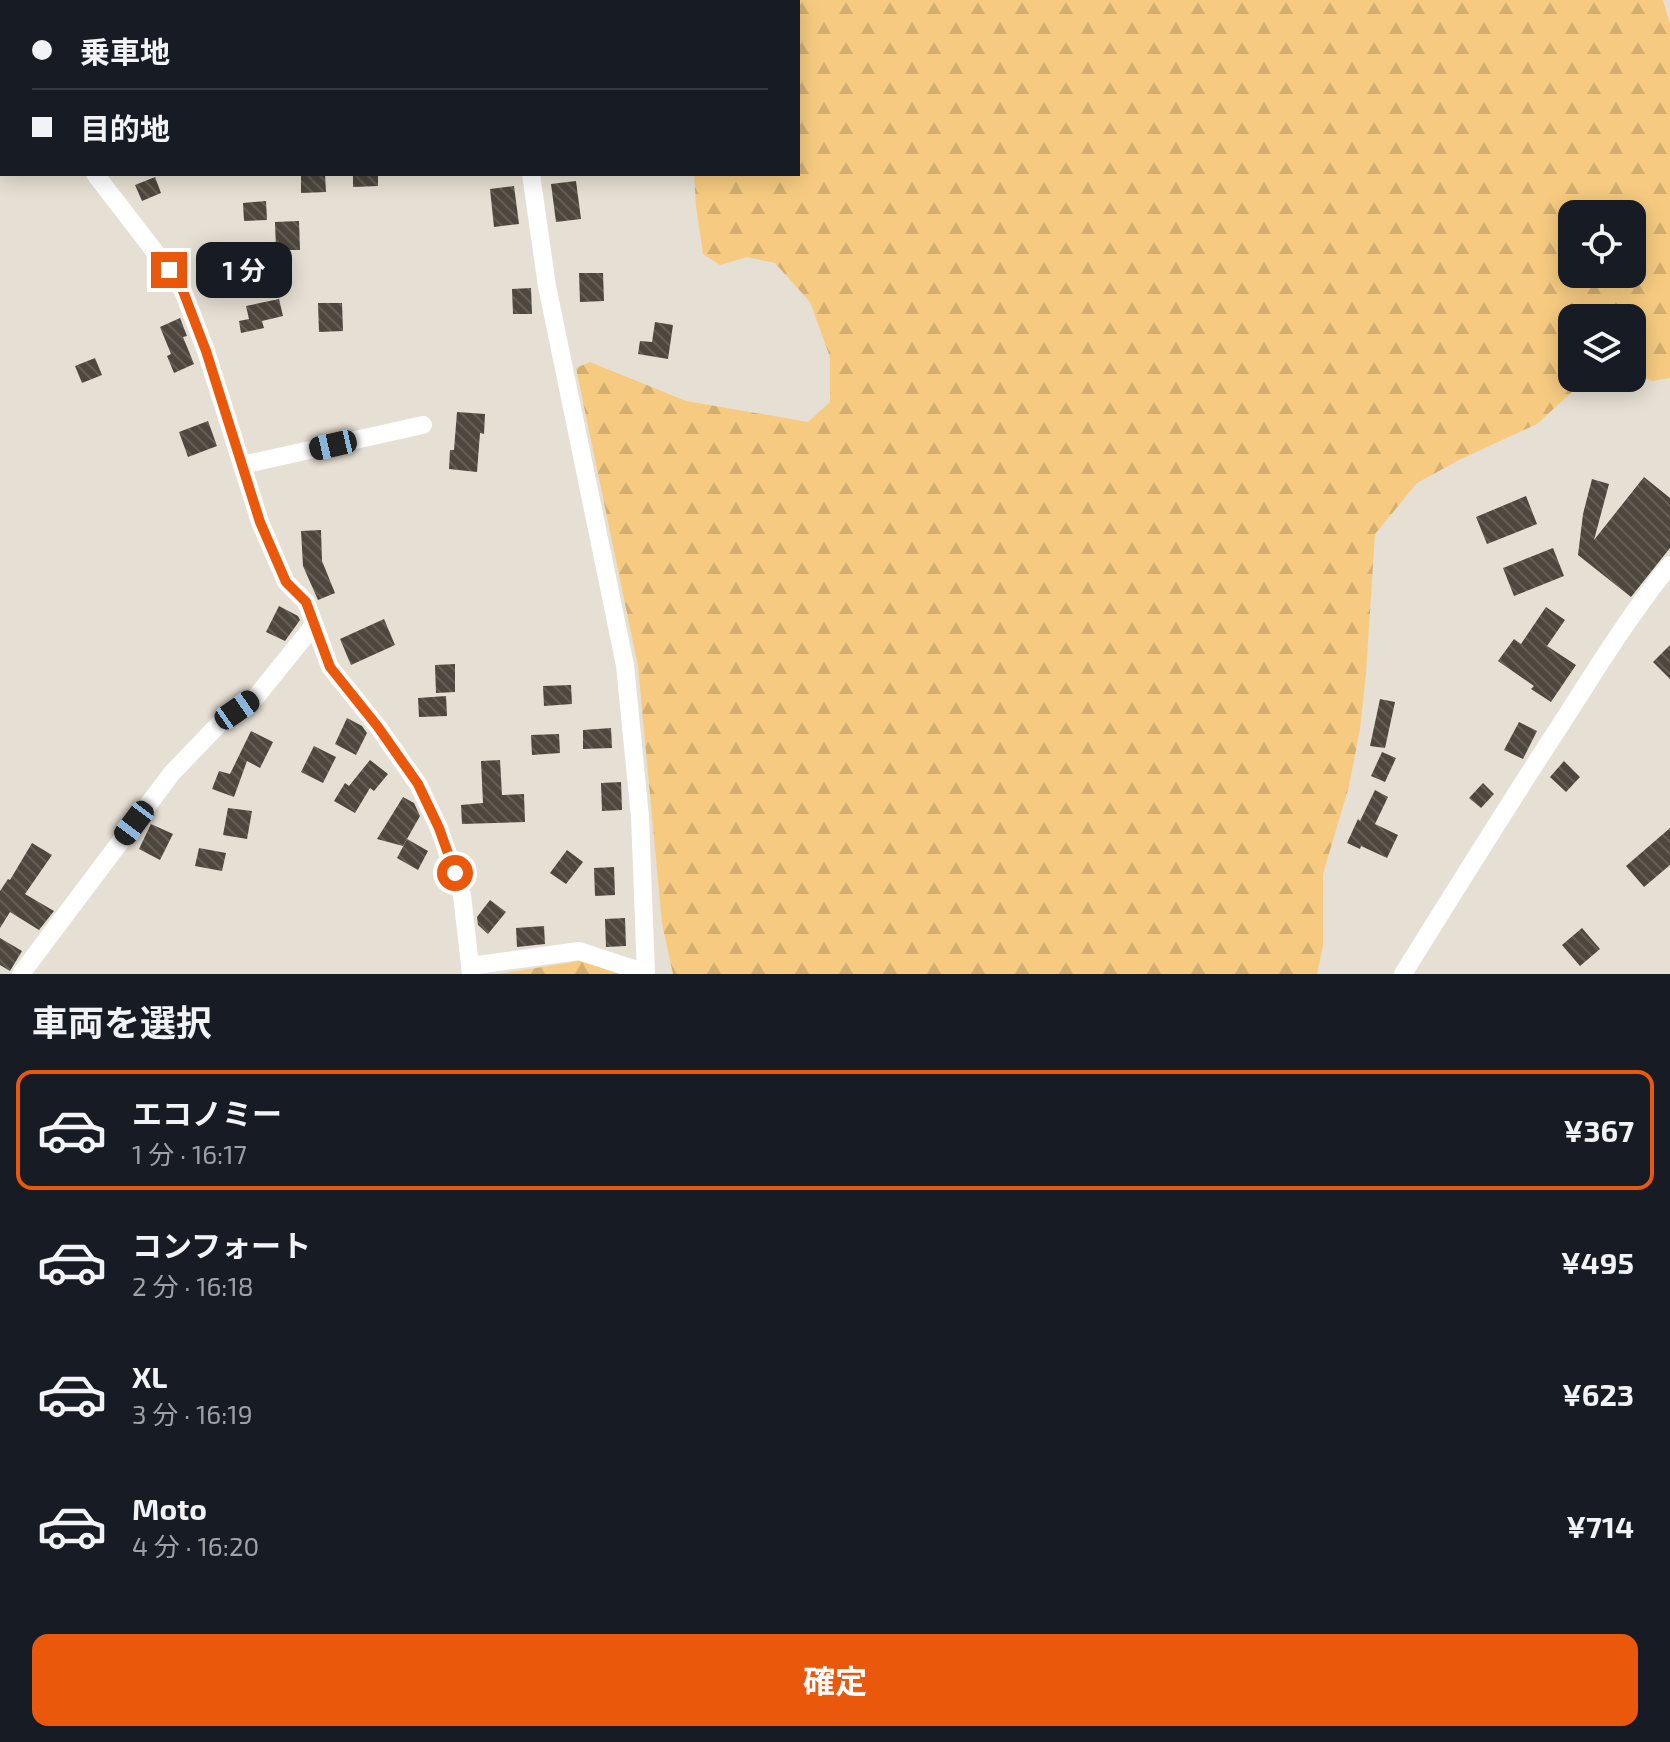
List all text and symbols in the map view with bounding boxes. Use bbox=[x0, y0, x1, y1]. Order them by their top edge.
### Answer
text: 乗車地 bbox=[80, 33, 170, 69]
text: 目的地 bbox=[80, 110, 170, 146]
map controls bbox=[1558, 200, 1646, 392]
button: locate bbox=[1558, 200, 1646, 288]
callout: 1 分 bbox=[197, 242, 293, 298]
route end bbox=[151, 252, 187, 288]
text: 1 分 bbox=[223, 254, 265, 285]
button: layers bbox=[1558, 304, 1646, 392]
car bbox=[307, 428, 359, 462]
car bbox=[210, 686, 264, 734]
car bbox=[110, 797, 158, 849]
route start bbox=[437, 855, 473, 891]
text: 車両を選択 bbox=[32, 1000, 212, 1043]
icon: car bbox=[36, 1094, 108, 1166]
text: エコノミー bbox=[132, 1095, 282, 1131]
text: ¥367 bbox=[1564, 1112, 1634, 1148]
text: 1 分 · 16:17 bbox=[132, 1138, 247, 1169]
icon: car bbox=[36, 1226, 108, 1298]
text: コンフォート bbox=[132, 1227, 311, 1263]
text: ¥495 bbox=[1561, 1244, 1634, 1280]
text: 2 分 · 16:18 bbox=[132, 1270, 254, 1301]
icon: car bbox=[36, 1358, 108, 1430]
text: XL bbox=[132, 1358, 167, 1394]
text: ¥623 bbox=[1562, 1376, 1634, 1412]
text: 3 分 · 16:19 bbox=[132, 1398, 253, 1429]
icon: car bbox=[36, 1490, 108, 1562]
text: Moto bbox=[132, 1490, 207, 1526]
text: ¥714 bbox=[1566, 1508, 1634, 1544]
text: 4 分 · 16:20 bbox=[132, 1530, 259, 1561]
button: 確定 bbox=[32, 1634, 1638, 1726]

